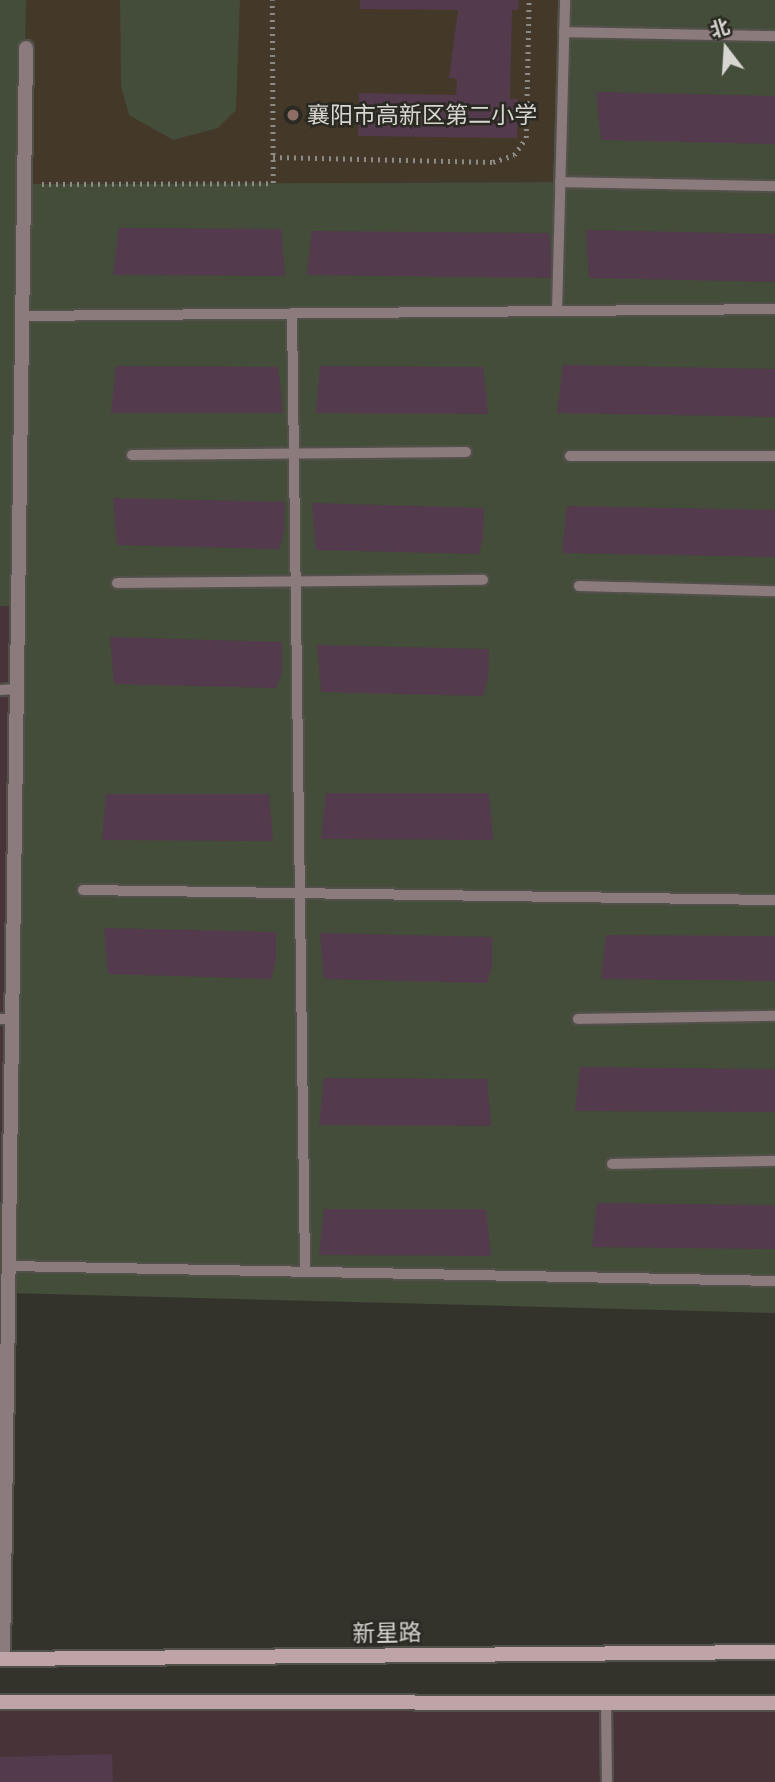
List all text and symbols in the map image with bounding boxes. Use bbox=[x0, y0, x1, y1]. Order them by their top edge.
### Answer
north arrow bbox=[691, 14, 761, 84]
text: 北 bbox=[707, 15, 732, 42]
place label: 襄阳市高新区第二小学 bbox=[307, 101, 537, 129]
marker: 襄阳市高新区第二小学 bbox=[285, 107, 301, 123]
street label: 新星路 bbox=[352, 1619, 422, 1647]

